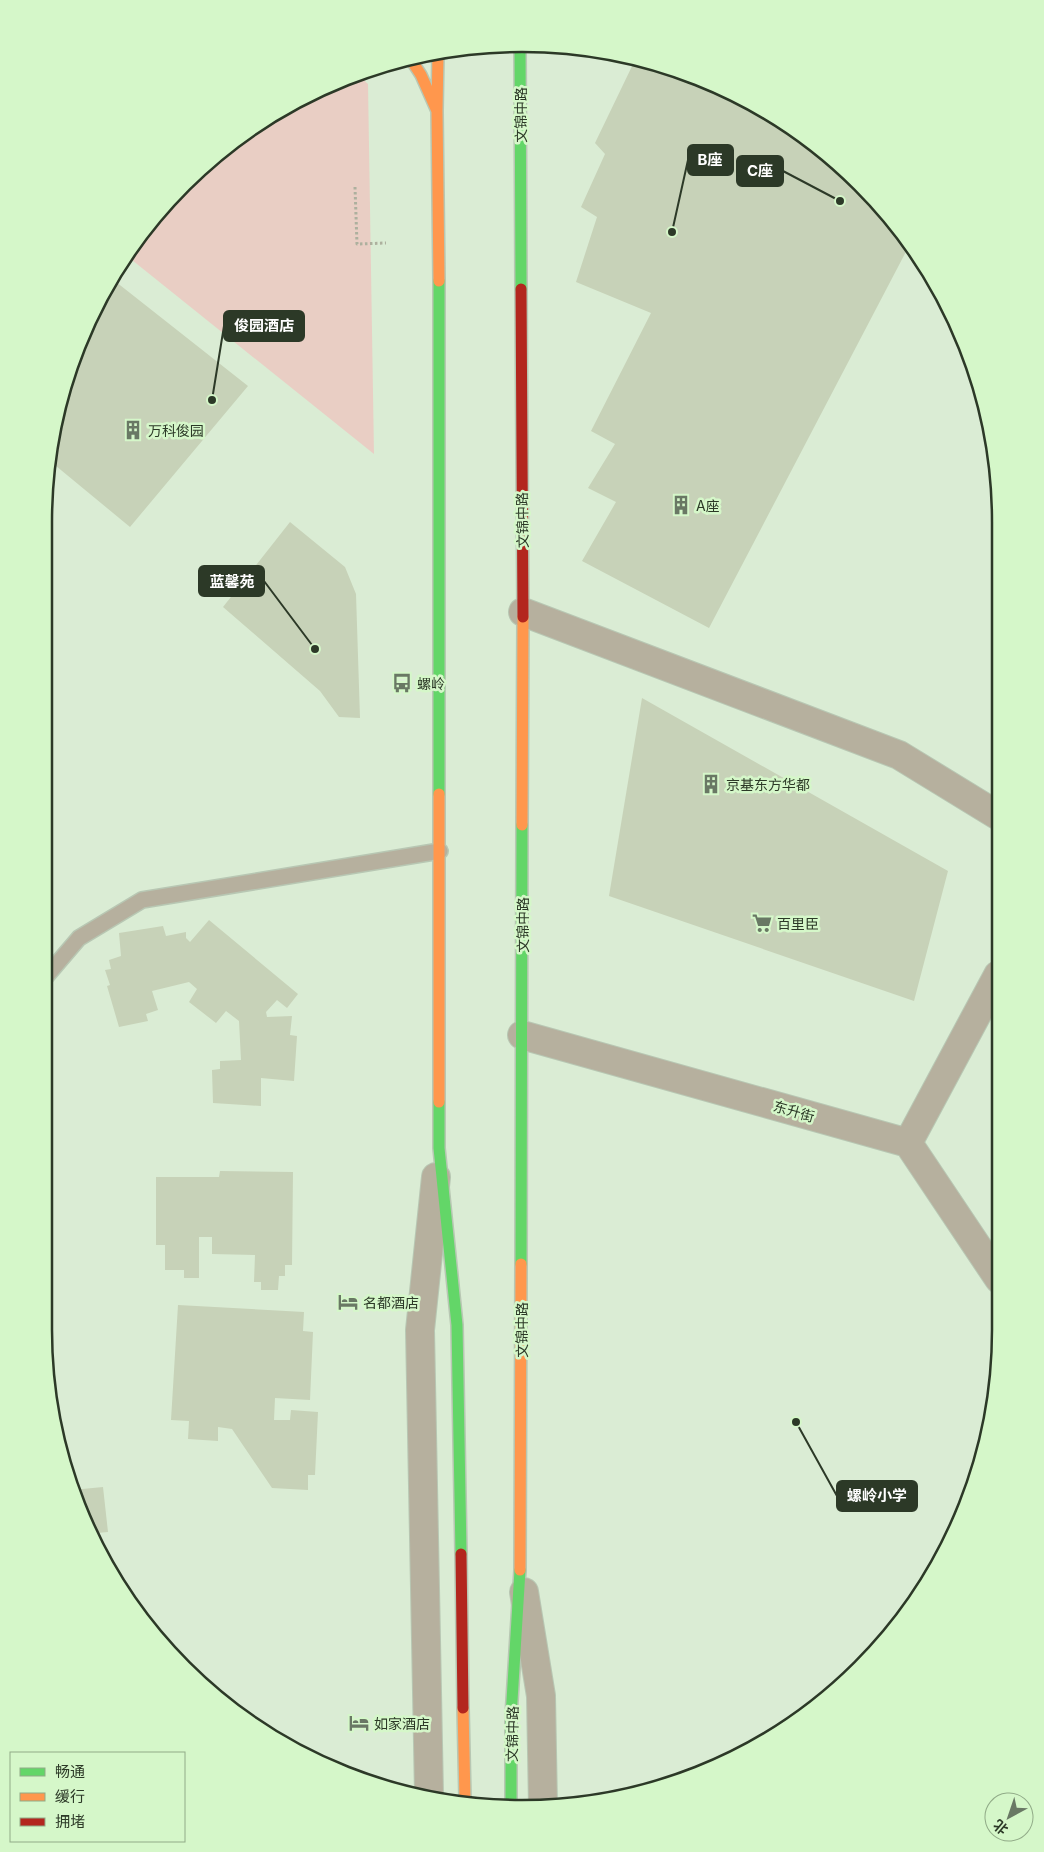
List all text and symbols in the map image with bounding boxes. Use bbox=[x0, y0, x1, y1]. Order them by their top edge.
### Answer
street label: 文锦中路 bbox=[512, 87, 529, 143]
callout: B座 bbox=[688, 145, 733, 175]
text: B座 bbox=[698, 150, 722, 169]
callout: C座 bbox=[737, 156, 783, 186]
text: C座 bbox=[747, 161, 773, 180]
callout: 俊园酒店 bbox=[224, 311, 304, 341]
text: 俊园酒店 bbox=[234, 316, 294, 335]
building icon: 万科俊园 bbox=[122, 419, 144, 441]
place label: 万科俊园 bbox=[148, 422, 204, 439]
street label: 文锦中路 bbox=[513, 492, 531, 548]
building icon: A座 bbox=[670, 494, 692, 516]
place label: A座 bbox=[696, 497, 720, 514]
callout: 蓝馨苑 bbox=[199, 566, 264, 596]
text: 蓝馨苑 bbox=[209, 572, 255, 591]
bus stop icon: 螺岭 bbox=[391, 672, 413, 694]
place label: 螺岭 bbox=[417, 675, 445, 692]
building icon: 京基东方华都 bbox=[700, 773, 722, 795]
place label: 京基东方华都 bbox=[726, 776, 810, 793]
street label: 文锦中路 bbox=[514, 897, 531, 953]
supermarket icon: 百里臣 bbox=[751, 912, 773, 934]
place label: 百里臣 bbox=[777, 915, 819, 932]
street label: 东升街 bbox=[771, 1097, 817, 1125]
hotel icon: 名都酒店 bbox=[337, 1291, 359, 1313]
place label: 名都酒店 bbox=[363, 1294, 419, 1311]
street label: 文锦中路 bbox=[513, 1302, 530, 1358]
callout: 螺岭小学 bbox=[837, 1481, 917, 1511]
text: 螺岭小学 bbox=[847, 1486, 907, 1505]
street label: 文锦中路 bbox=[503, 1706, 521, 1762]
hotel icon: 如家酒店 bbox=[348, 1712, 370, 1734]
place label: 如家酒店 bbox=[374, 1715, 430, 1732]
legend bbox=[10, 1752, 185, 1842]
text: 畅通 bbox=[55, 1762, 85, 1781]
text: 缓行 bbox=[55, 1787, 85, 1806]
north arrow bbox=[984, 1792, 1034, 1842]
text: 拥堵 bbox=[55, 1812, 85, 1831]
text: 北 bbox=[989, 1816, 1011, 1838]

